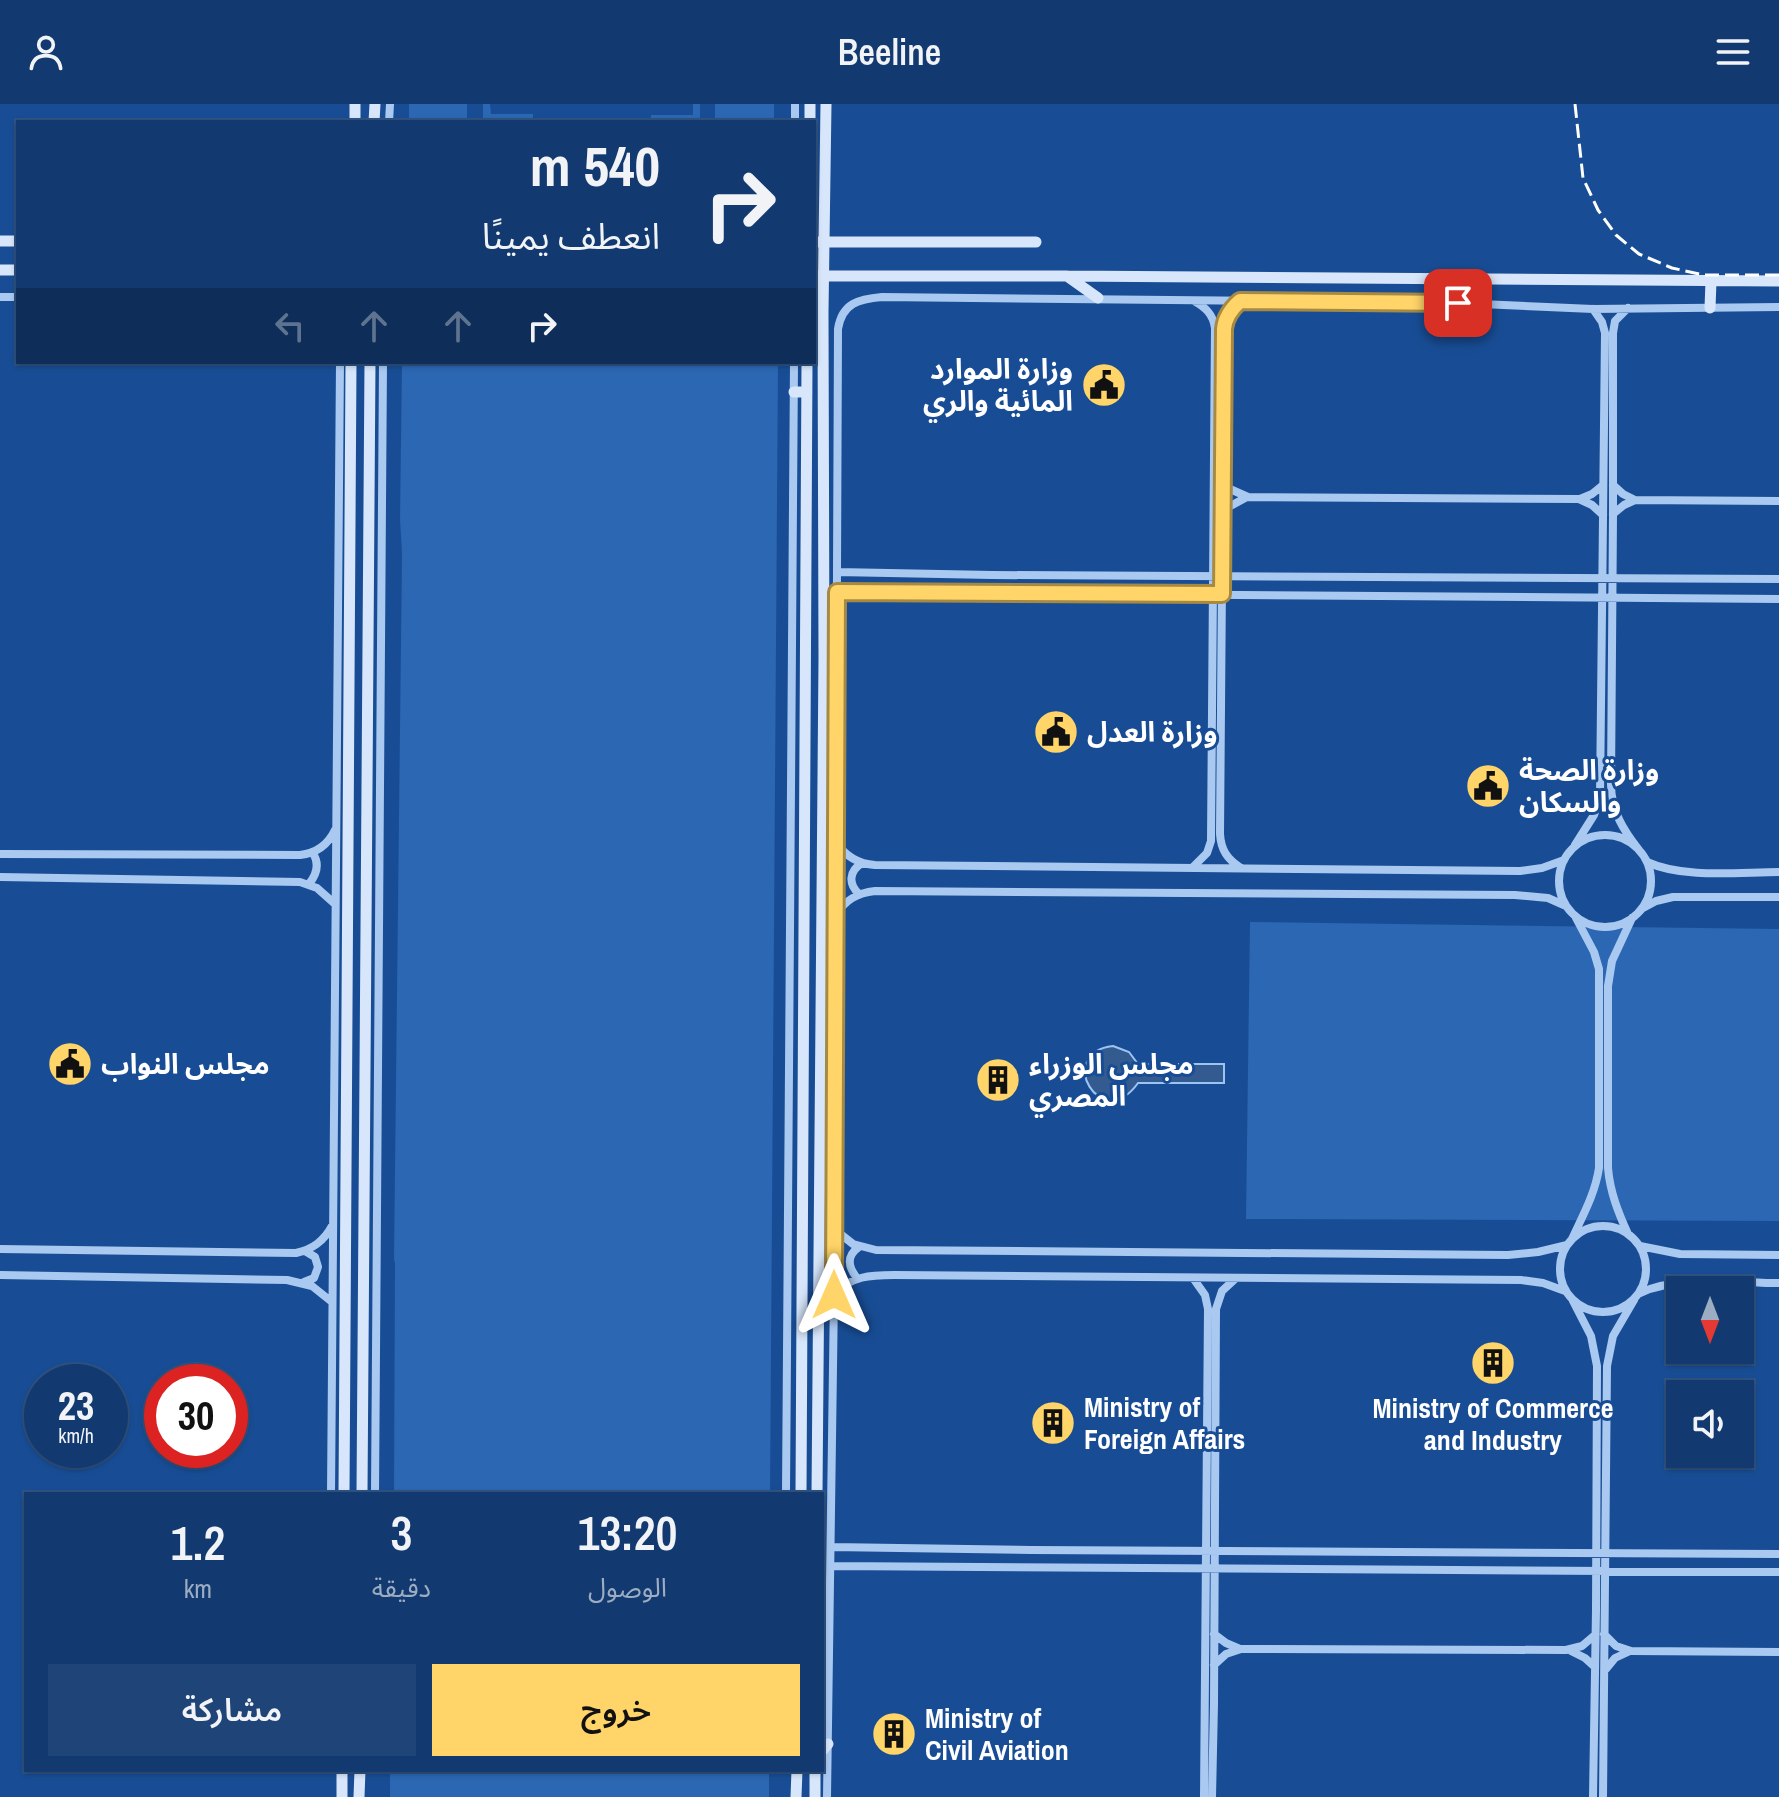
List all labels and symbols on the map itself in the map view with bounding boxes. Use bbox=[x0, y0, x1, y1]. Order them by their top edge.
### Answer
pin bbox=[1424, 269, 1492, 337]
place label: وزارة الموارد المائية والري bbox=[923, 350, 1073, 423]
public building icon: وزارة الموارد المائية والري bbox=[1080, 361, 1128, 409]
public building icon: وزارة العدل bbox=[1032, 708, 1080, 756]
place label: وزارة العدل bbox=[1087, 713, 1217, 751]
place label: وزارة الصحة والسكان bbox=[1519, 751, 1659, 821]
public building icon: وزارة الصحة والسكان bbox=[1464, 762, 1512, 810]
public building icon: مجلس النواب bbox=[46, 1040, 94, 1088]
place label: مجلس النواب bbox=[101, 1045, 270, 1083]
place label: مجلس الوزراء المصري bbox=[1029, 1045, 1194, 1118]
building icon: مجلس الوزراء المصري bbox=[974, 1056, 1022, 1104]
position arrow bbox=[792, 1253, 876, 1337]
north arrow bbox=[1666, 1276, 1754, 1364]
building icon: Ministry of Commerce and Industry bbox=[1469, 1339, 1517, 1387]
speed limit sign: 30 bbox=[144, 1364, 248, 1468]
place label: Ministry of Foreign Affairs bbox=[1084, 1388, 1245, 1458]
place label: Ministry of Commerce and Industry bbox=[1372, 1389, 1614, 1459]
building icon: Ministry of Foreign Affairs bbox=[1029, 1399, 1077, 1447]
place label: Ministry of Civil Aviation bbox=[925, 1699, 1069, 1769]
building icon: Ministry of Civil Aviation bbox=[870, 1710, 918, 1758]

